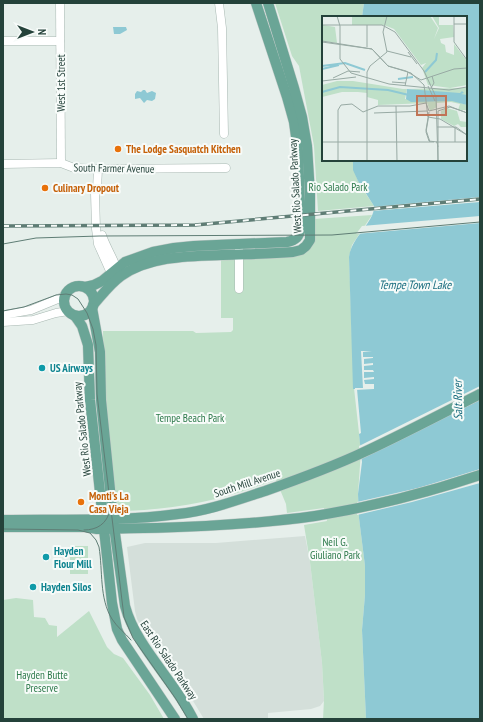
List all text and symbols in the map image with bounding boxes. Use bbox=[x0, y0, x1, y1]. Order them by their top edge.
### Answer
north arrow bbox=[12, 12, 52, 52]
inset map bbox=[322, 16, 467, 161]
text: N bbox=[35, 29, 49, 35]
street label: West 1st Street bbox=[54, 54, 68, 112]
street label: West Rio Salado Parkway bbox=[285, 138, 304, 234]
place label: The Lodge Sasquatch Kitchen bbox=[126, 142, 241, 156]
marker: The Lodge Sasquatch Kitchen bbox=[113, 144, 123, 154]
street label: South Farmer Avenue bbox=[73, 160, 155, 176]
park label: Rio Salado Park bbox=[308, 180, 368, 194]
place label: Culinary Dropout bbox=[53, 181, 120, 195]
marker: Culinary Dropout bbox=[40, 183, 50, 193]
water label: Tempe Town Lake bbox=[379, 277, 452, 292]
place label: US Airways bbox=[50, 361, 93, 375]
marker: US Airways bbox=[37, 363, 47, 373]
water label: Salt River bbox=[450, 378, 465, 420]
street label: West Rio Salado Parkway bbox=[70, 380, 94, 477]
park label: Tempe Beach Park bbox=[156, 411, 225, 425]
street label: South Mill Avenue bbox=[212, 466, 282, 500]
place label: Monti's La Casa Vieja bbox=[89, 489, 129, 516]
marker: Monti's La Casa Vieja bbox=[76, 497, 86, 507]
park label: Neil G. Giuliano Park bbox=[310, 535, 361, 562]
place label: Hayden Flour Mill bbox=[54, 544, 92, 571]
marker: Hayden Flour Mill bbox=[41, 552, 51, 562]
place label: Hayden Silos bbox=[41, 580, 91, 594]
marker: Hayden Silos bbox=[28, 582, 38, 592]
street label: East Rio Salado Parkway bbox=[137, 618, 201, 703]
park label: Hayden Butte Preserve bbox=[16, 668, 68, 695]

